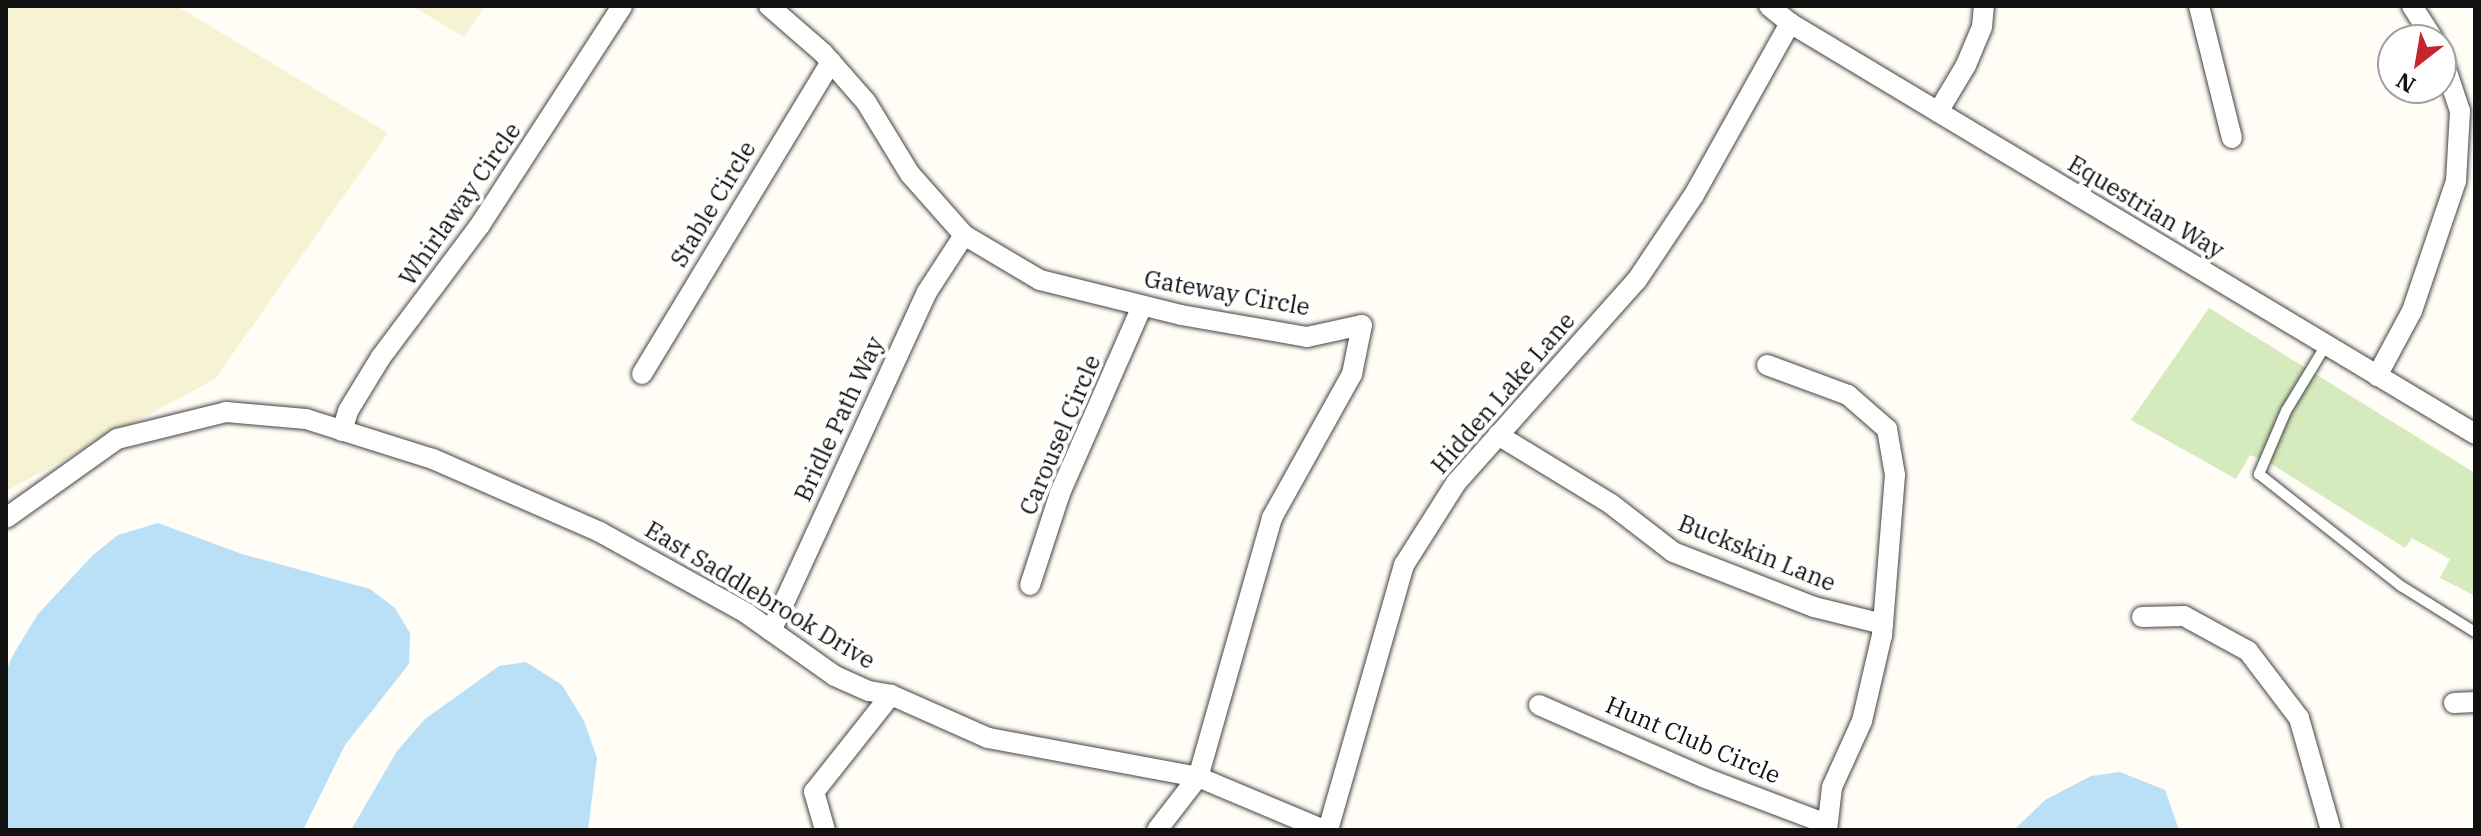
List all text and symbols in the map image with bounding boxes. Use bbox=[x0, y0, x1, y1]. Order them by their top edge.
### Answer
north arrow bbox=[2377, 24, 2457, 104]
text: N bbox=[2390, 66, 2420, 100]
street label: Whirlaway Circle bbox=[393, 117, 527, 291]
street label: Stable Circle bbox=[664, 136, 762, 272]
street label: Equestrian Way bbox=[2063, 149, 2229, 265]
street label: Gateway Circle bbox=[1142, 264, 1312, 322]
street label: Hidden Lake Lane bbox=[1425, 306, 1581, 480]
street label: Bridle Path Way bbox=[788, 332, 890, 506]
street label: Carousel Circle bbox=[1013, 351, 1107, 519]
street label: Buckskin Lane bbox=[1674, 508, 1840, 598]
street label: East Saddlebrook Drive bbox=[640, 515, 880, 675]
street label: Hunt Club Circle bbox=[1601, 690, 1785, 790]

